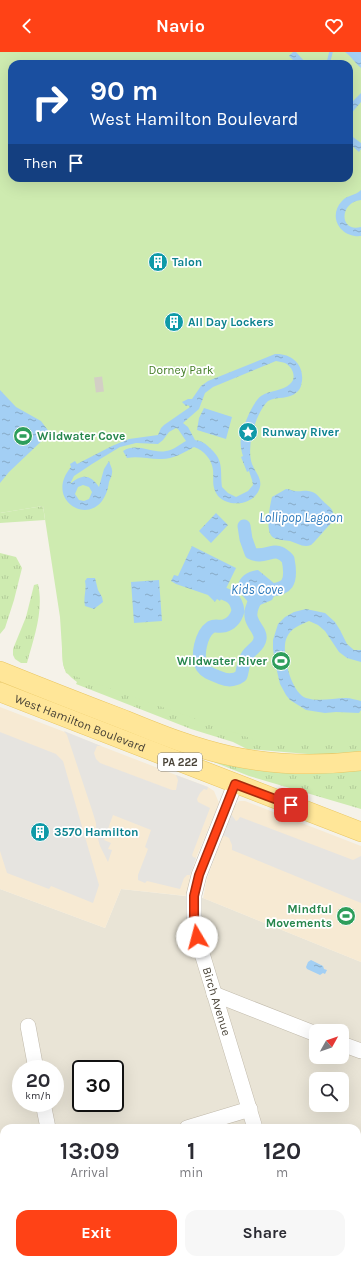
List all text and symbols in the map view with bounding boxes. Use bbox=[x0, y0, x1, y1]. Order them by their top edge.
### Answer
icon: back bbox=[16, 15, 38, 37]
text: Navio bbox=[156, 15, 205, 37]
icon: heart bbox=[323, 15, 345, 37]
text: 90 m bbox=[90, 74, 158, 107]
icon: right bbox=[24, 76, 76, 128]
text: West Hamilton Boulevard bbox=[90, 108, 299, 130]
icon: arrive bbox=[65, 152, 87, 174]
text: Then bbox=[24, 154, 57, 172]
building icon: Talon bbox=[147, 251, 169, 273]
place label: Talon bbox=[172, 255, 202, 269]
building icon: All Day Lockers bbox=[163, 311, 185, 333]
place label: All Day Lockers bbox=[188, 315, 274, 329]
park label: Dorney Park bbox=[148, 363, 214, 377]
place icon: Runway River bbox=[237, 421, 259, 443]
sports icon: Wildwater Cove bbox=[12, 425, 34, 447]
place label: Runway River bbox=[262, 425, 339, 439]
place label: Wildwater Cove bbox=[37, 429, 125, 443]
water label: Lollipop Lagoon bbox=[259, 510, 343, 525]
water label: Kids Cove bbox=[231, 582, 283, 597]
sports icon: Wildwater River bbox=[270, 650, 292, 672]
place label: Wildwater River bbox=[177, 654, 267, 668]
street label: West Hamilton Boulevard bbox=[13, 691, 148, 755]
road number: PA 222 bbox=[158, 753, 202, 771]
pin bbox=[274, 788, 308, 822]
icon: arrive bbox=[280, 794, 302, 816]
building icon: 3570 Hamilton bbox=[29, 821, 51, 843]
place label: 3570 Hamilton bbox=[54, 825, 139, 839]
place label: Mindful Movements bbox=[266, 902, 332, 930]
sports icon: Mindful Movements bbox=[335, 905, 357, 927]
position arrow bbox=[176, 916, 218, 958]
street label: Birch Avenue bbox=[200, 965, 234, 1038]
north arrow bbox=[309, 1024, 349, 1064]
map controls bbox=[309, 1024, 349, 1112]
speed limit sign: 30 bbox=[72, 1060, 124, 1112]
text: 20 bbox=[26, 1069, 50, 1092]
button: search bbox=[309, 1072, 349, 1112]
text: km/h bbox=[25, 1090, 51, 1102]
text: 13:09 bbox=[60, 1137, 120, 1165]
text: 1 bbox=[187, 1137, 196, 1165]
text: 120 bbox=[263, 1137, 301, 1165]
text: Arrival bbox=[71, 1165, 109, 1180]
text: min bbox=[179, 1165, 203, 1180]
text: m bbox=[276, 1165, 288, 1180]
button: Exit bbox=[16, 1210, 177, 1256]
button: Share bbox=[185, 1210, 345, 1256]

